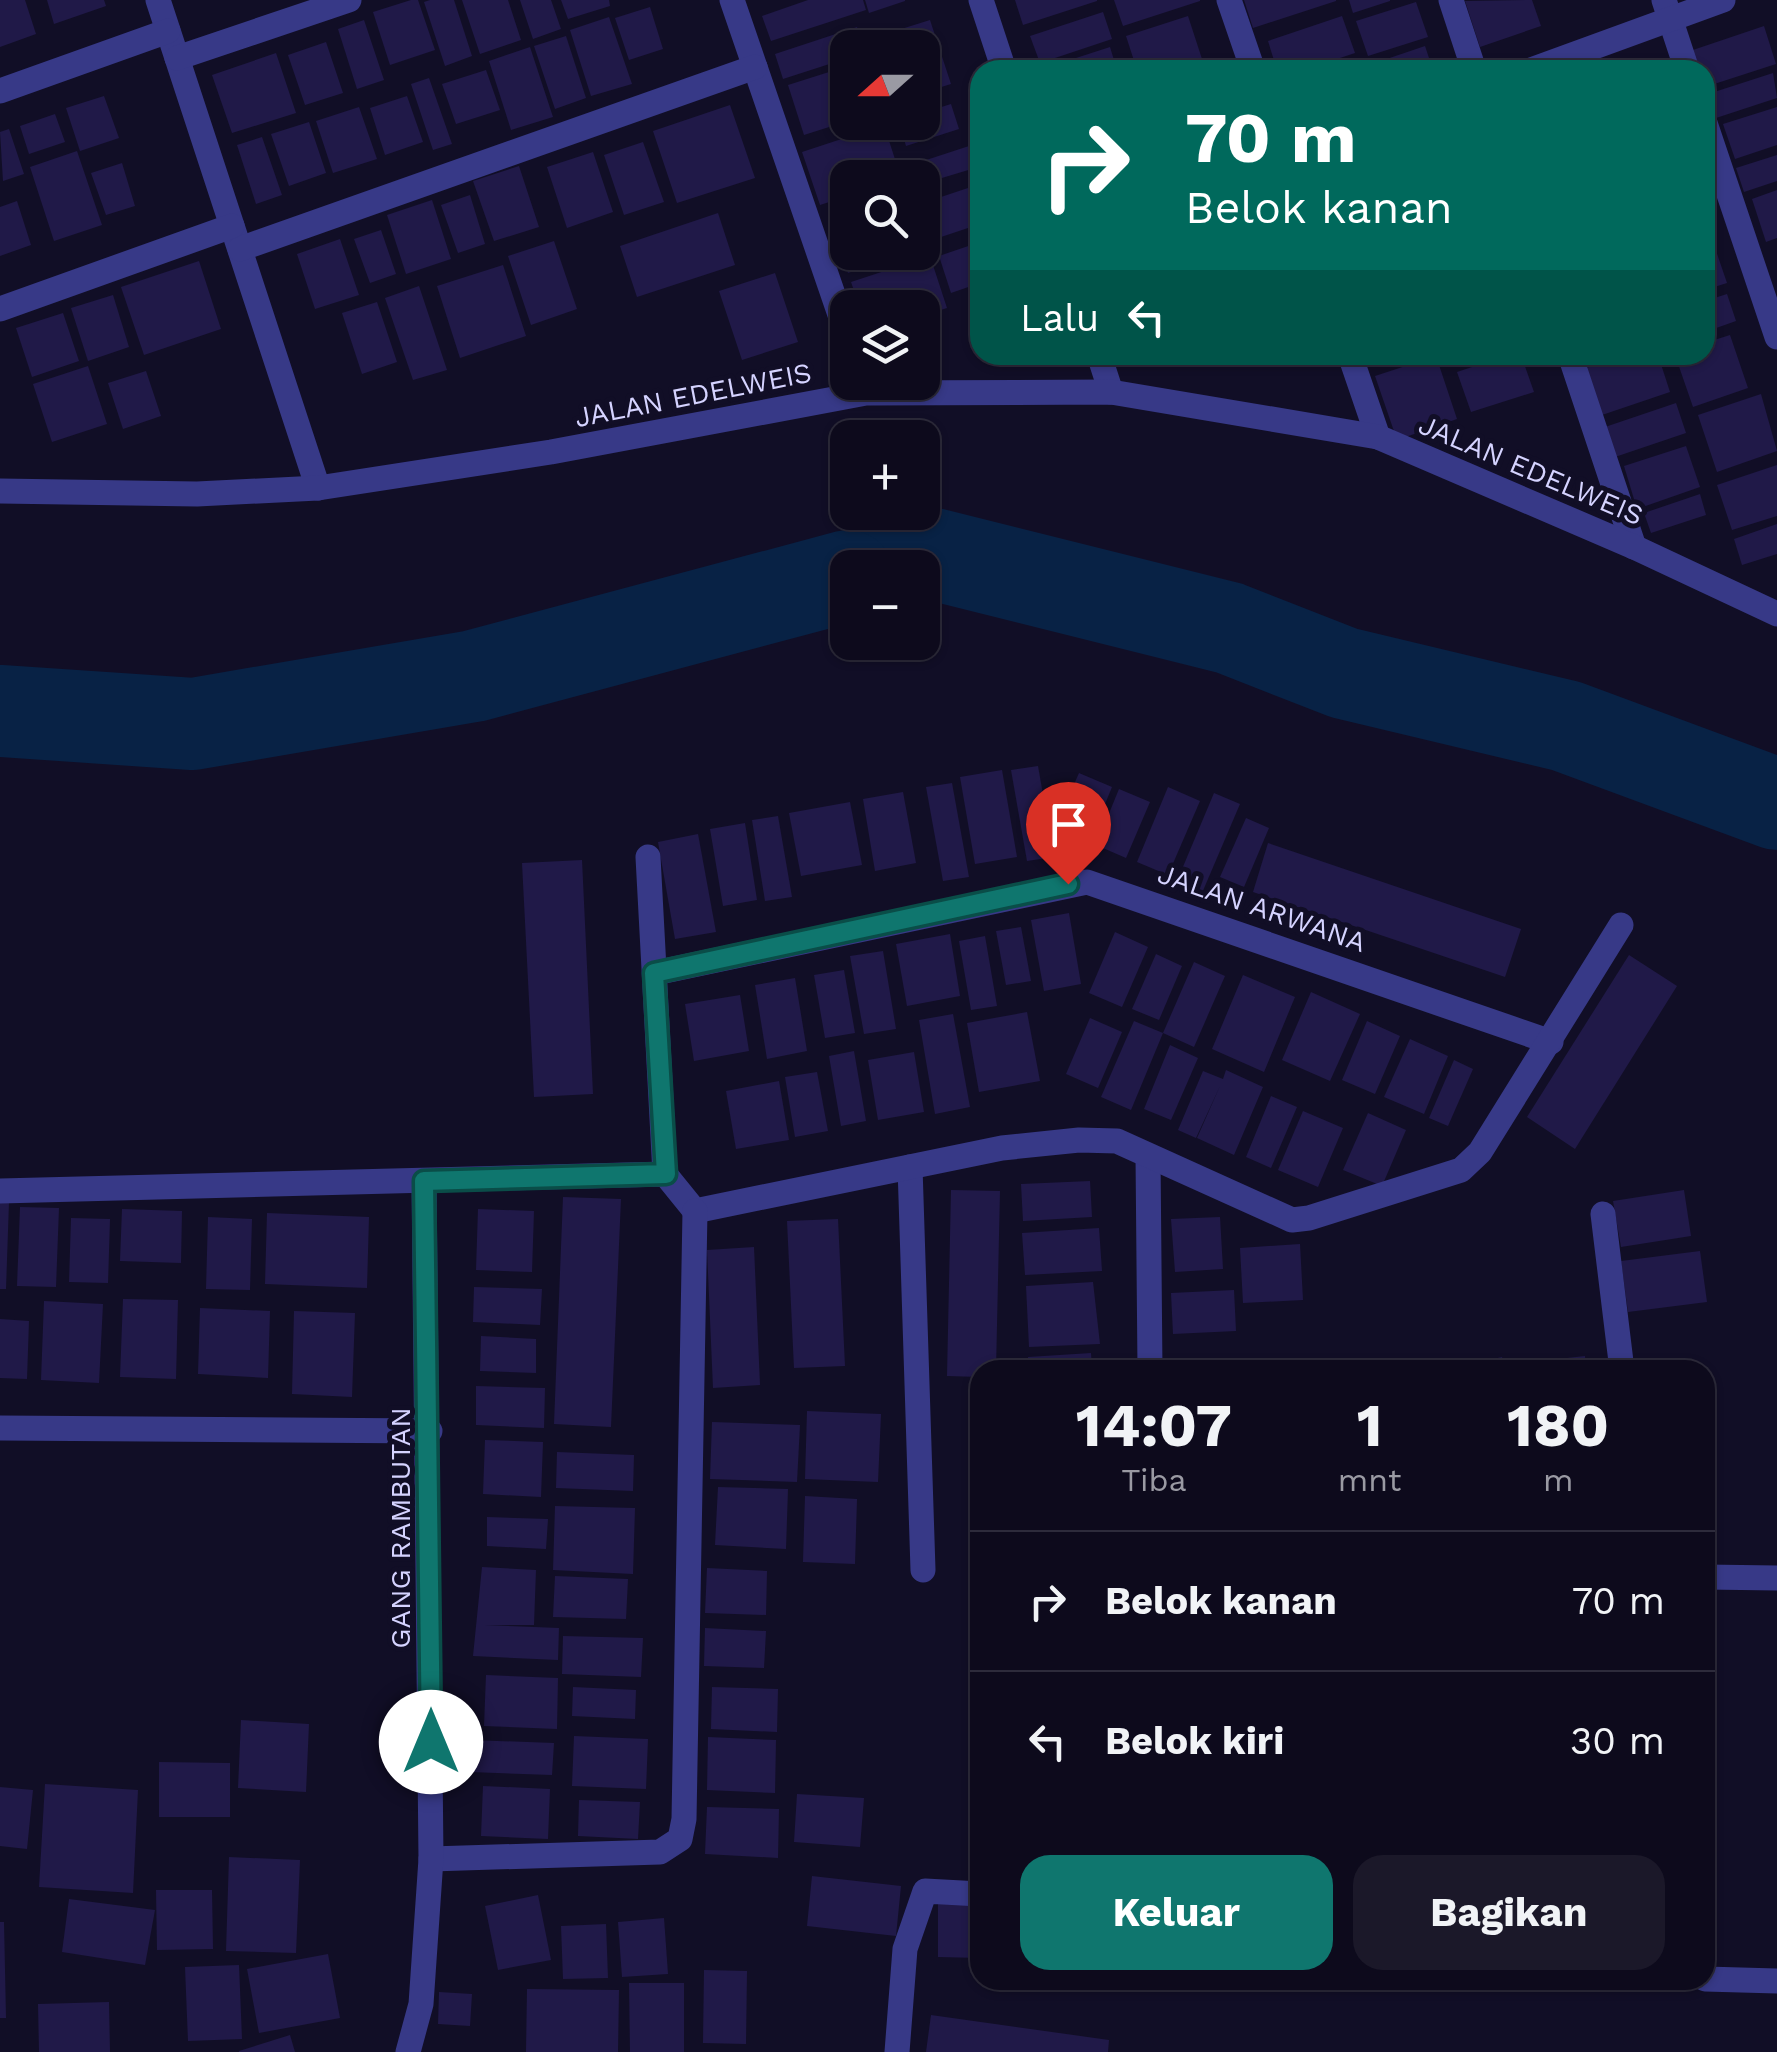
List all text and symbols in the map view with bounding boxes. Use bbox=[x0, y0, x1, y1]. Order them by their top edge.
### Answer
north arrow bbox=[830, 30, 940, 140]
map controls bbox=[830, 30, 940, 660]
text: 70 m bbox=[1185, 97, 1357, 179]
icon: right bbox=[1020, 100, 1150, 230]
button: search bbox=[830, 160, 940, 270]
text: Belok kanan bbox=[1185, 181, 1453, 234]
button: layers bbox=[830, 290, 940, 400]
icon: left bbox=[1119, 290, 1174, 345]
text: Lalu bbox=[1020, 296, 1099, 340]
street label: JALAN EDELWEIS bbox=[572, 356, 814, 434]
street label: JALAN EDELWEIS bbox=[1414, 408, 1648, 532]
button: + bbox=[830, 420, 940, 530]
button: − bbox=[830, 550, 940, 660]
pin bbox=[1026, 782, 1111, 885]
icon: arrive bbox=[1041, 797, 1096, 852]
street label: JALAN ARWANA bbox=[1154, 857, 1370, 959]
text: 14:07 bbox=[1076, 1390, 1232, 1461]
text: 1 bbox=[1357, 1390, 1383, 1461]
text: 180 bbox=[1507, 1390, 1609, 1461]
street label: GANG RAMBUTAN bbox=[384, 1407, 417, 1649]
text: Tiba bbox=[1121, 1461, 1187, 1499]
text: mnt bbox=[1338, 1461, 1401, 1499]
text: m bbox=[1543, 1461, 1573, 1499]
icon: right bbox=[1020, 1574, 1075, 1629]
text: Belok kanan bbox=[1105, 1579, 1337, 1623]
text: 70 m bbox=[1572, 1579, 1665, 1623]
position arrow bbox=[379, 1690, 483, 1794]
icon: left bbox=[1020, 1714, 1075, 1769]
text: Belok kiri bbox=[1105, 1719, 1284, 1763]
text: 30 m bbox=[1570, 1719, 1665, 1763]
button: Keluar bbox=[1020, 1855, 1333, 1970]
button: Bagikan bbox=[1353, 1855, 1665, 1970]

